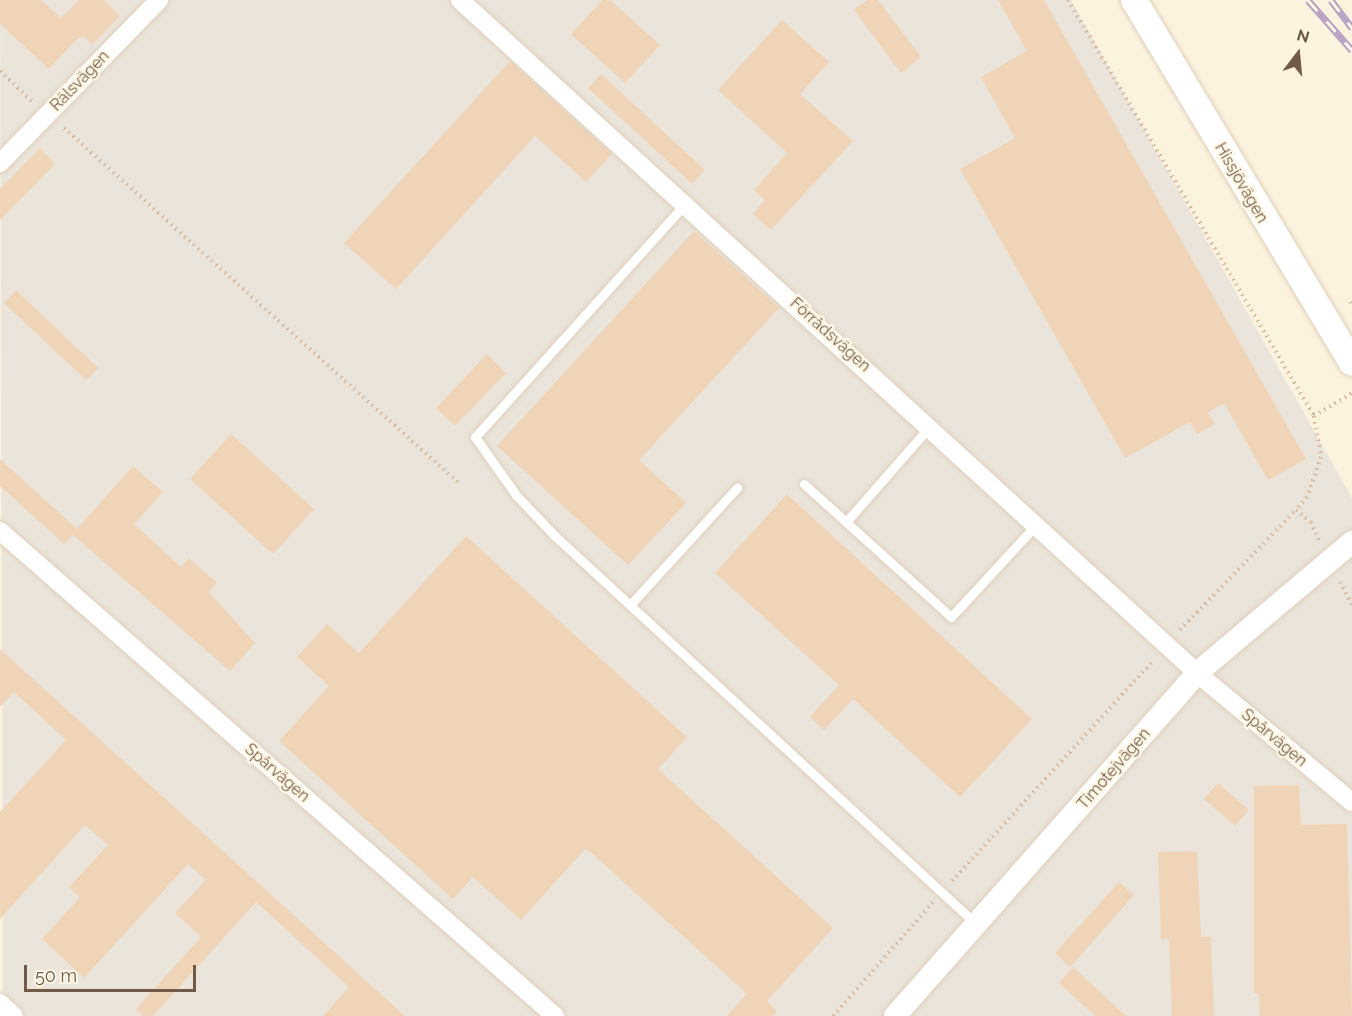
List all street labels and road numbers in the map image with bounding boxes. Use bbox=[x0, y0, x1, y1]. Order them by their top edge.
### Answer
street label: Rälsvägen bbox=[46, 47, 114, 115]
street label: Hissjövägen bbox=[1210, 140, 1272, 226]
street label: Förrådsvägen bbox=[786, 294, 874, 376]
street label: Spårvägen bbox=[1237, 705, 1311, 771]
street label: Timotejvägen bbox=[1074, 725, 1154, 813]
street label: Spårvägen bbox=[241, 740, 313, 806]

